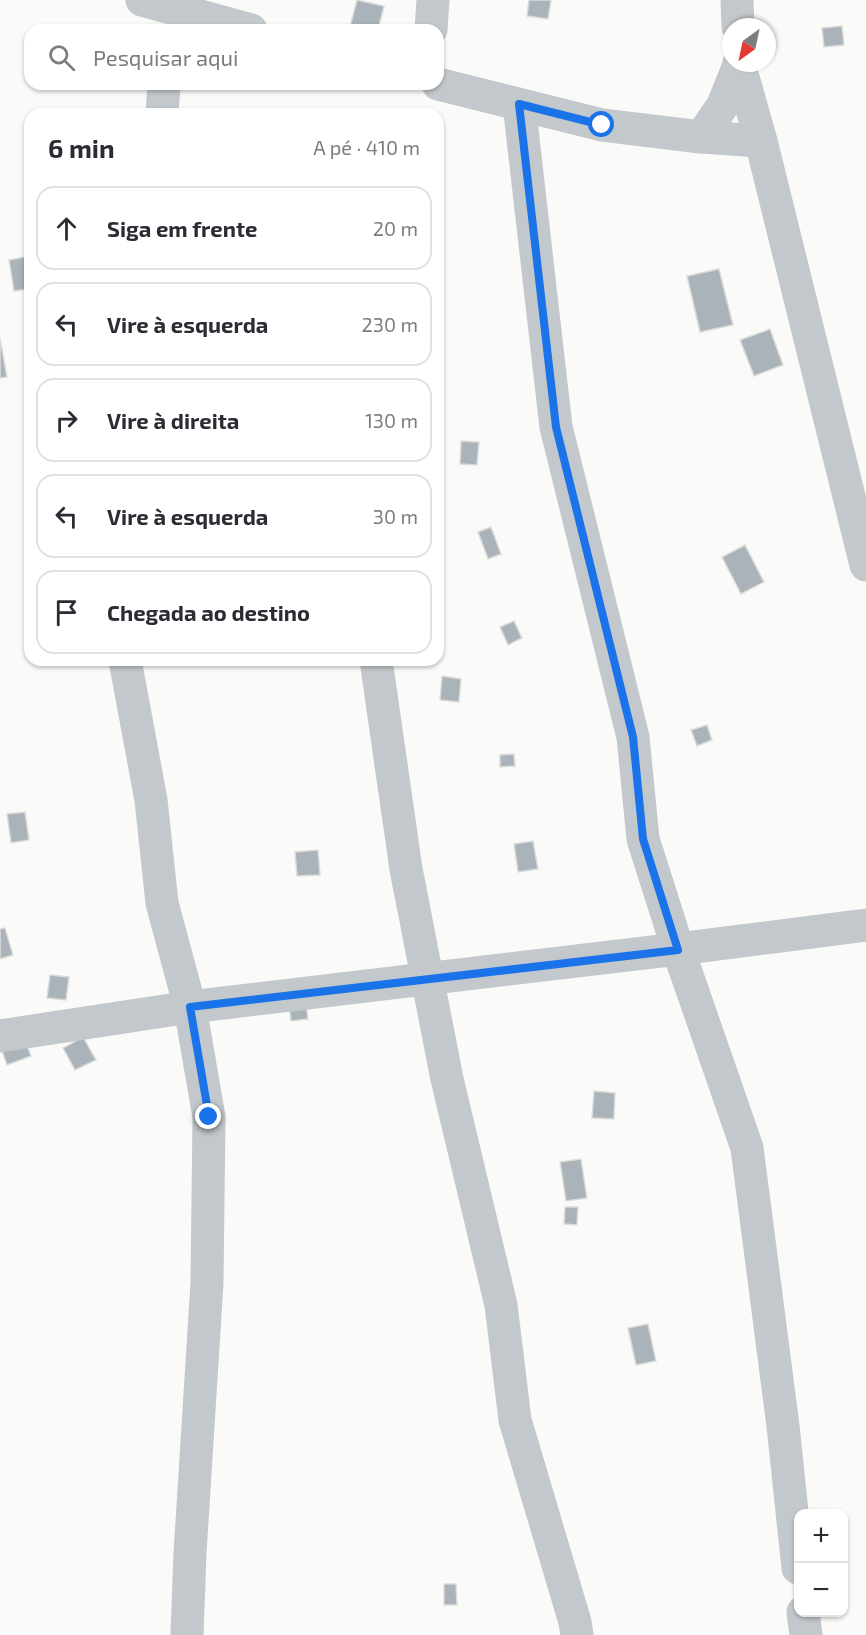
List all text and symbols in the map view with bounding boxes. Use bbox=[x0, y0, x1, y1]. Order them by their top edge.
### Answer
north arrow bbox=[722, 18, 776, 72]
search box bbox=[24, 24, 444, 90]
icon: search bbox=[45, 41, 78, 74]
text: Pesquisar aqui bbox=[93, 44, 239, 70]
route start bbox=[588, 111, 614, 137]
text: 6 min bbox=[48, 132, 115, 163]
text: A pé · 410 m bbox=[313, 135, 420, 159]
icon: ahead bbox=[50, 212, 83, 245]
text: Siga em frente bbox=[107, 215, 257, 241]
text: 20 m bbox=[373, 216, 418, 240]
icon: left bbox=[50, 308, 83, 341]
text: Vire à esquerda bbox=[107, 311, 268, 337]
text: 230 m bbox=[362, 312, 418, 336]
icon: right bbox=[50, 404, 83, 437]
text: Vire à direita bbox=[107, 407, 239, 433]
text: 130 m bbox=[365, 408, 418, 432]
icon: left bbox=[50, 500, 83, 533]
text: Vire à esquerda bbox=[107, 503, 268, 529]
text: 30 m bbox=[373, 504, 418, 528]
icon: arrive bbox=[50, 596, 83, 629]
text: Chegada ao destino bbox=[107, 599, 310, 625]
route end bbox=[195, 1103, 221, 1129]
map controls bbox=[794, 1509, 848, 1617]
button: + bbox=[794, 1509, 848, 1563]
button: − bbox=[794, 1563, 848, 1617]

